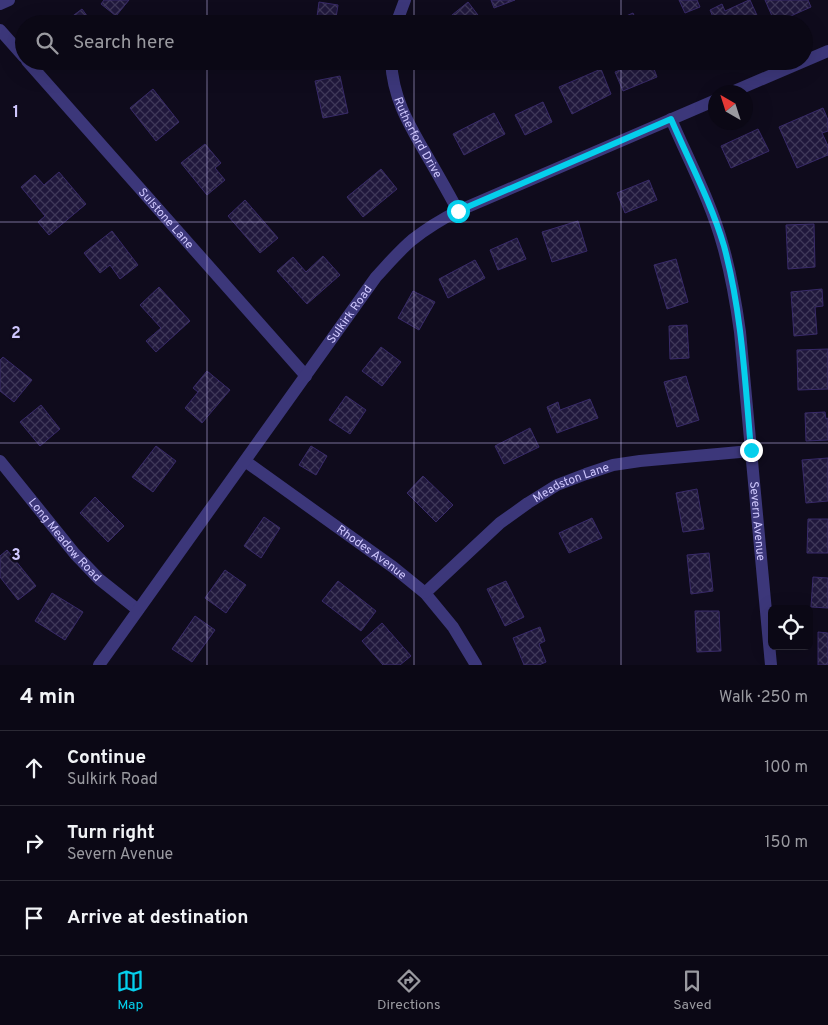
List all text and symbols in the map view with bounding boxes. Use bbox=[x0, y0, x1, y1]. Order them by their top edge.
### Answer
search box bbox=[15, 15, 813, 70]
icon: search bbox=[33, 29, 61, 57]
text: Search here bbox=[73, 31, 175, 55]
north arrow bbox=[708, 85, 753, 130]
street label: Rutherford Drive bbox=[389, 95, 445, 181]
text: 1 bbox=[13, 103, 19, 123]
street label: Sulstone Lane bbox=[134, 185, 197, 253]
route start bbox=[447, 200, 470, 223]
street label: Sulkirk Road bbox=[324, 282, 377, 347]
text: 2 bbox=[11, 324, 21, 344]
route end bbox=[740, 439, 763, 462]
street label: Meadston Lane bbox=[530, 460, 612, 507]
street label: Severn Avenue bbox=[745, 481, 768, 562]
street label: Long Meadow Road bbox=[24, 495, 104, 586]
street label: Rhodes Avenue bbox=[333, 522, 409, 584]
text: 3 bbox=[11, 546, 21, 566]
map controls bbox=[768, 605, 813, 650]
button: locate bbox=[768, 605, 813, 650]
text: 4 min bbox=[20, 684, 76, 711]
text: Walk · 250 m bbox=[719, 688, 808, 708]
text: Continue bbox=[67, 746, 146, 770]
icon: ahead bbox=[20, 754, 48, 782]
text: 100 m bbox=[764, 758, 808, 778]
text: Sulkirk Road bbox=[67, 770, 158, 790]
text: Turn right bbox=[67, 821, 155, 845]
icon: right bbox=[20, 829, 48, 857]
text: 150 m bbox=[765, 833, 808, 853]
text: Severn Avenue bbox=[67, 845, 173, 865]
icon: arrive bbox=[20, 904, 48, 932]
text: Arrive at destination bbox=[67, 906, 248, 930]
tab: Map bbox=[116, 967, 144, 1014]
tab: Directions bbox=[377, 967, 441, 1014]
tab: Saved bbox=[673, 967, 712, 1014]

